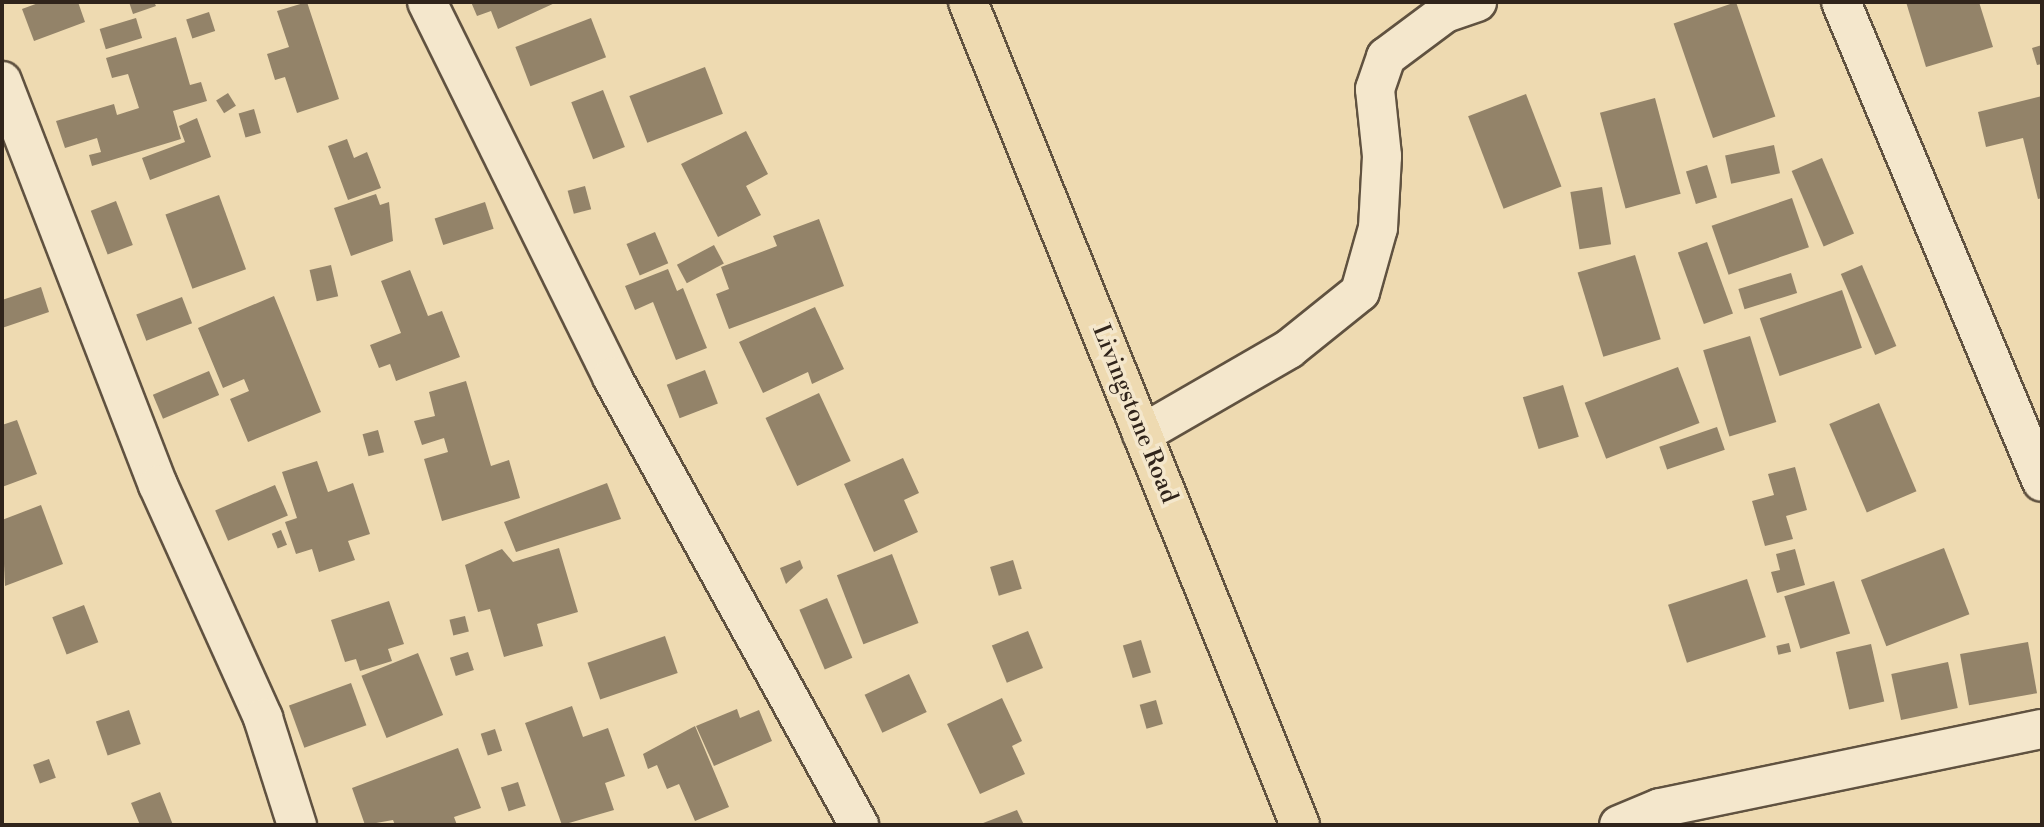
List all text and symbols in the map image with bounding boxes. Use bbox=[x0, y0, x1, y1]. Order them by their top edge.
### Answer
street label: Livingstone Road bbox=[1085, 321, 1183, 507]

